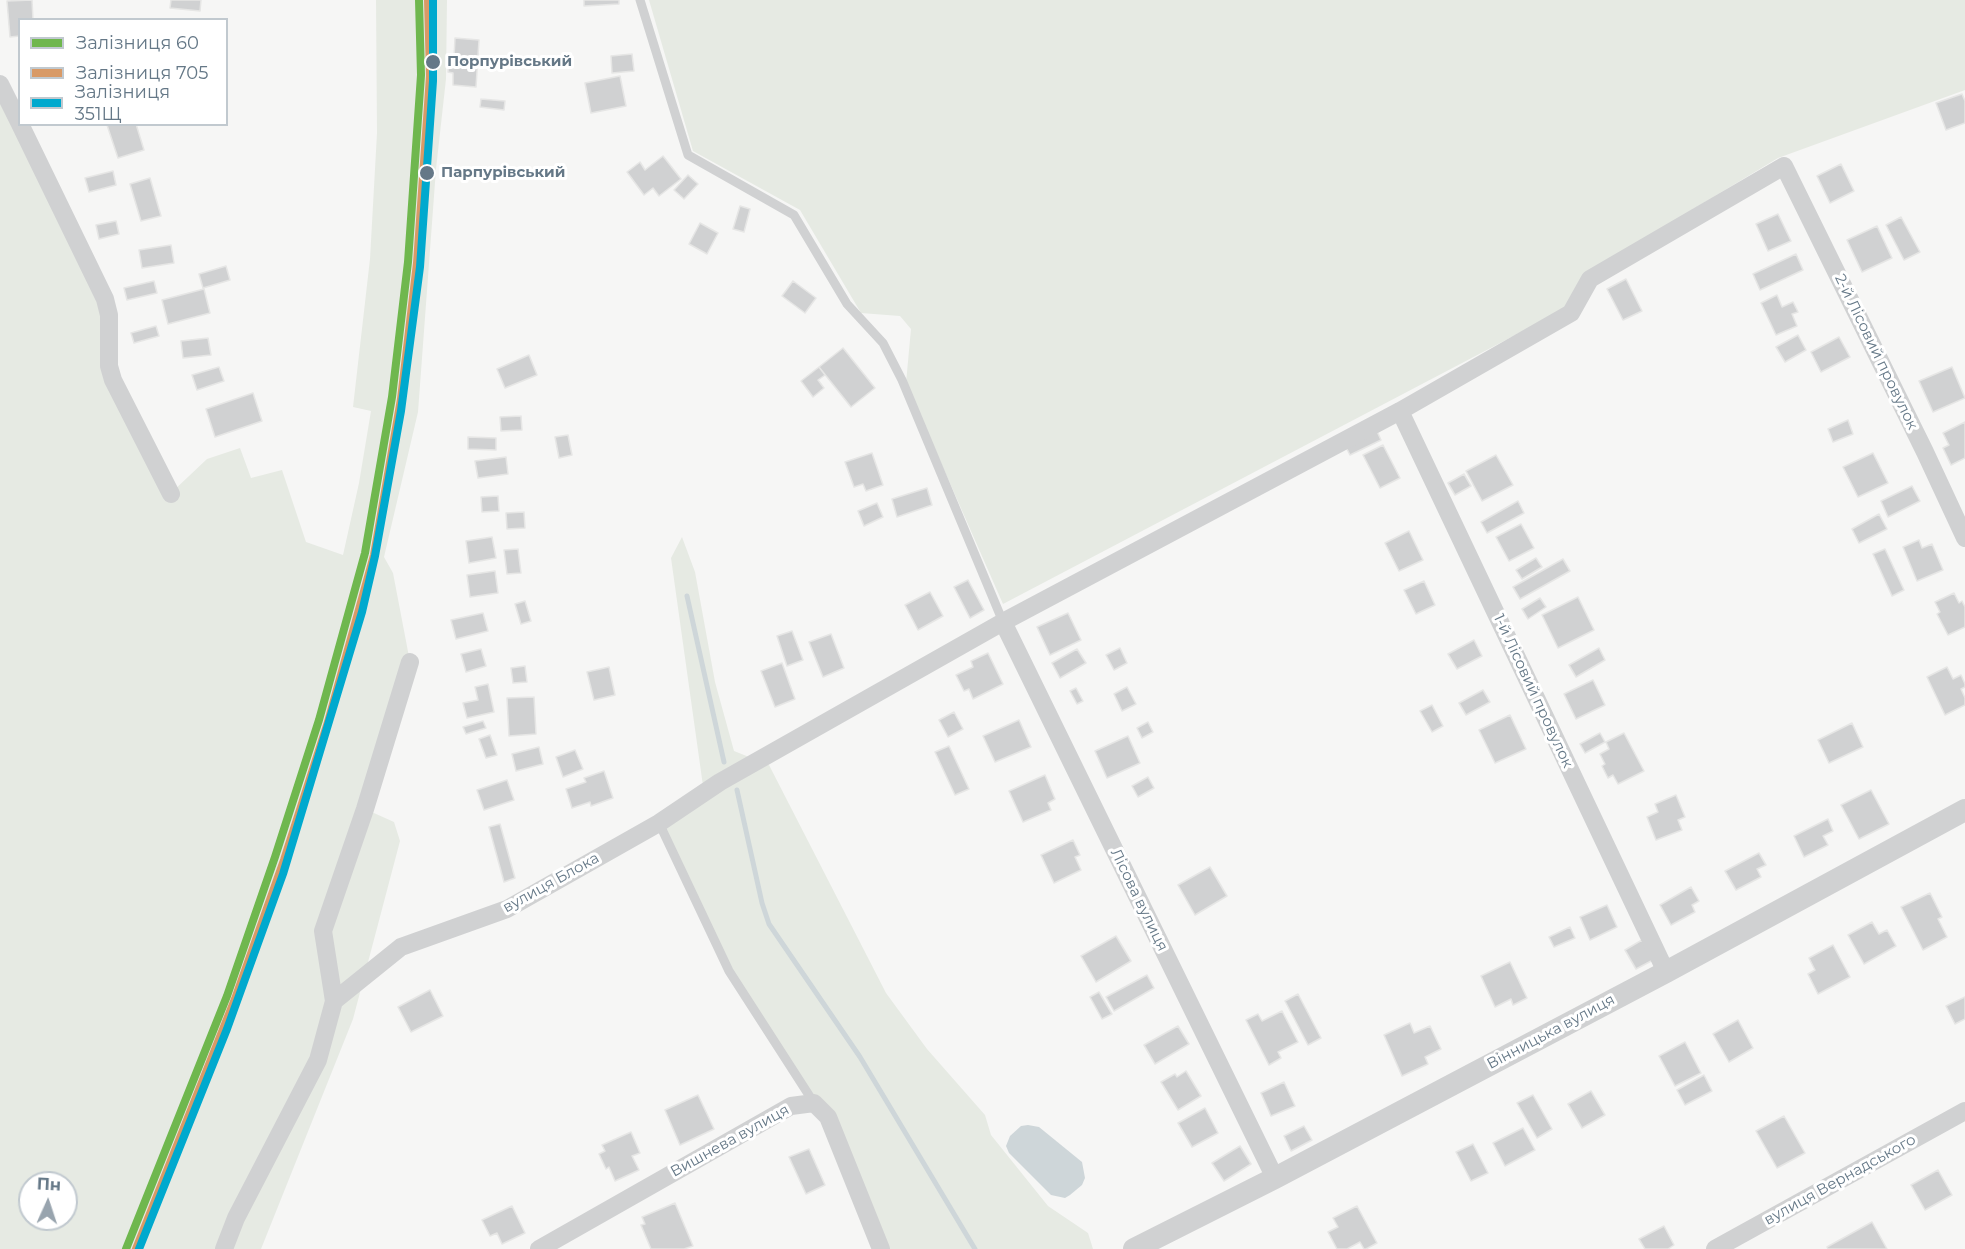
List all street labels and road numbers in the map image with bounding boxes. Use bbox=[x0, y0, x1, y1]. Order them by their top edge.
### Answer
street label: 2-й Лісовий провулок bbox=[1831, 271, 1921, 433]
street label: 1-й Лісовий провулок bbox=[1489, 611, 1577, 771]
street label: Лісова вулиця bbox=[1106, 846, 1172, 954]
street label: вулиця Блока bbox=[500, 849, 602, 917]
street label: Вінницька вулиця bbox=[1484, 991, 1618, 1073]
street label: Вишнева вулиця bbox=[667, 1101, 793, 1181]
street label: вулиця Вернадського bbox=[1761, 1131, 1919, 1229]

